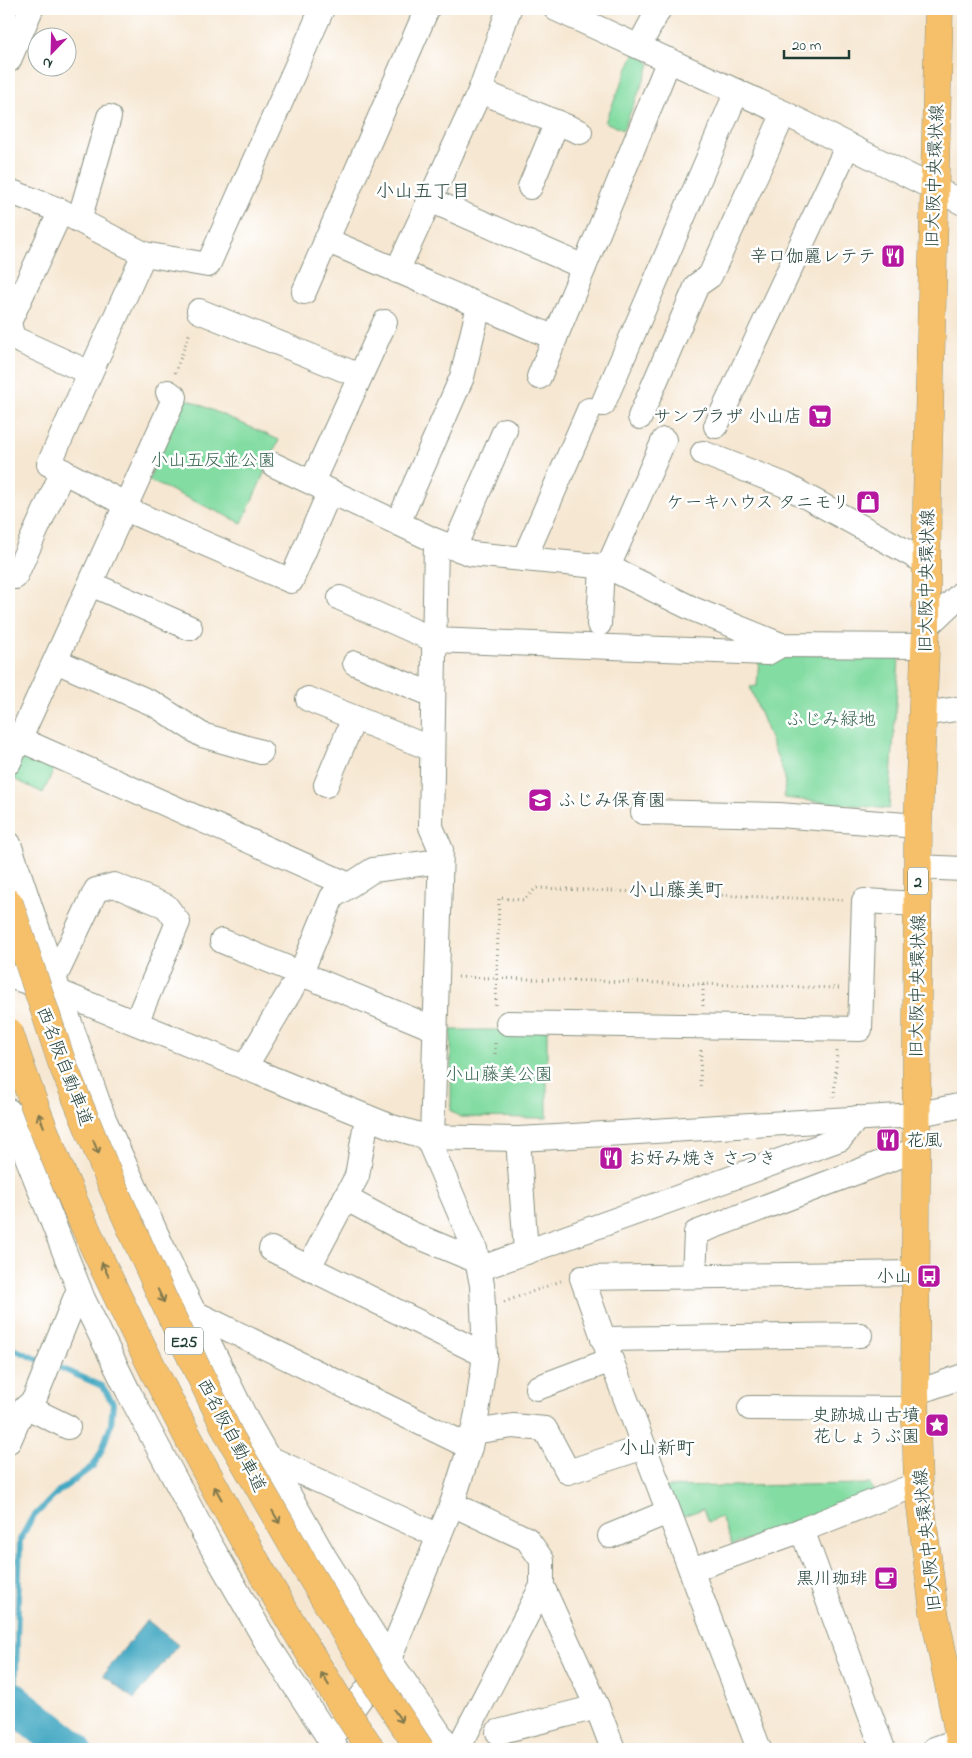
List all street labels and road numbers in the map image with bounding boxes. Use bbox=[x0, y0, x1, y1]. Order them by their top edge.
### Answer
street label: 旧大阪中央環状線 bbox=[920, 104, 952, 248]
street label: 旧大阪中央環状線 bbox=[914, 509, 942, 653]
road number: 2 bbox=[908, 868, 928, 894]
street label: 旧大阪中央環状線 bbox=[905, 914, 933, 1058]
street label: 西名阪自動車道 bbox=[28, 1003, 98, 1130]
road number: E25 bbox=[165, 1328, 203, 1354]
street label: 西名阪自動車道 bbox=[189, 1374, 271, 1498]
street label: 旧大阪中央環状線 bbox=[909, 1467, 949, 1613]

